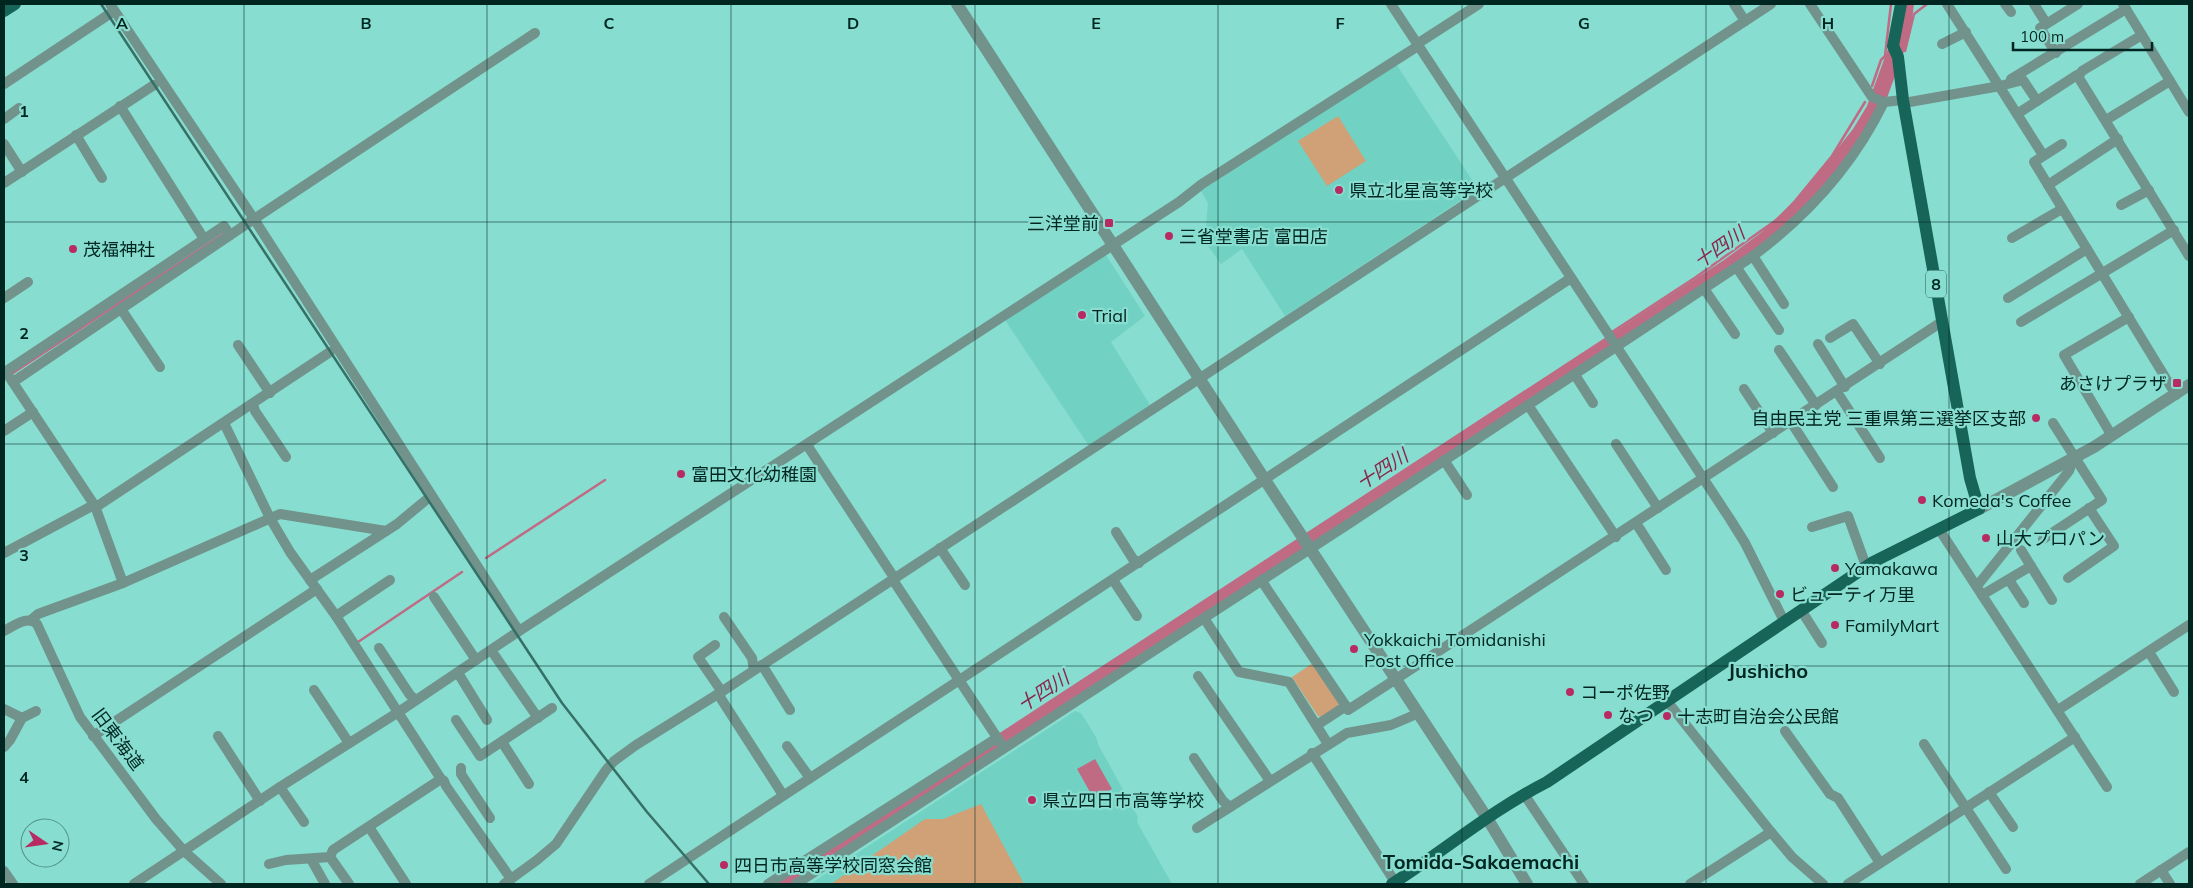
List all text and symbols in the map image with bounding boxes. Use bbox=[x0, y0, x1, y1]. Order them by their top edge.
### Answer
text: A bbox=[116, 13, 128, 33]
text: B bbox=[360, 13, 372, 33]
text: C bbox=[604, 13, 615, 33]
text: D bbox=[847, 13, 859, 33]
text: E bbox=[1091, 13, 1101, 33]
text: F bbox=[1335, 13, 1345, 33]
text: G bbox=[1578, 13, 1590, 33]
text: H bbox=[1822, 13, 1834, 33]
scale bar bbox=[2013, 20, 2152, 52]
text: 100 m bbox=[2020, 27, 2064, 46]
text: 1 bbox=[19, 101, 29, 121]
place label: 県立北星高等学校 bbox=[1349, 179, 1493, 202]
marker: 県立北星高等学校 bbox=[1333, 184, 1345, 196]
place label: 三洋堂前 bbox=[1027, 212, 1099, 235]
marker: 三洋堂前 bbox=[1103, 217, 1115, 229]
water label: 十四川 bbox=[1689, 220, 1751, 273]
place label: 三省堂書店 富田店 bbox=[1179, 225, 1328, 248]
marker: 三省堂書店 富田店 bbox=[1163, 230, 1175, 242]
place label: 茂福神社 bbox=[83, 238, 155, 261]
marker: 茂福神社 bbox=[67, 243, 79, 255]
road number: 8 bbox=[1926, 270, 1946, 298]
place label: Trial bbox=[1092, 304, 1127, 327]
marker: Trial bbox=[1076, 309, 1088, 321]
text: 2 bbox=[19, 323, 29, 343]
place label: あさけプラザ bbox=[2059, 372, 2167, 395]
marker: あさけプラザ bbox=[2171, 377, 2183, 389]
place label: 自由民主党 三重県第三選挙区支部 bbox=[1751, 407, 2026, 430]
marker: 自由民主党 三重県第三選挙区支部 bbox=[2030, 412, 2042, 424]
water label: 十四川 bbox=[1352, 442, 1414, 495]
place label: 富田文化幼稚園 bbox=[691, 463, 817, 486]
marker: 富田文化幼稚園 bbox=[675, 468, 687, 480]
place label: Komeda's Coffee bbox=[1932, 489, 2071, 512]
marker: Komeda's Coffee bbox=[1916, 494, 1928, 506]
place label: 山大プロパン bbox=[1996, 527, 2105, 550]
marker: 山大プロパン bbox=[1980, 532, 1992, 544]
text: 3 bbox=[19, 545, 29, 565]
place label: Yamakawa bbox=[1844, 557, 1938, 580]
marker: Yamakawa bbox=[1829, 562, 1841, 574]
place label: ビューティ万里 bbox=[1790, 583, 1915, 606]
marker: ビューティ万里 bbox=[1774, 588, 1786, 600]
place label: FamilyMart bbox=[1845, 614, 1939, 637]
marker: FamilyMart bbox=[1829, 619, 1841, 631]
place label: Yokkaichi Tomidanishi Post Office bbox=[1363, 628, 1546, 672]
marker: Yokkaichi Tomidanishi Post Office bbox=[1348, 643, 1360, 655]
district label: Jushicho bbox=[1728, 658, 1808, 683]
water label: 十四川 bbox=[1013, 664, 1075, 717]
place label: コーポ佐野 bbox=[1580, 681, 1670, 704]
marker: コーポ佐野 bbox=[1564, 686, 1576, 698]
street label: 旧東海道 bbox=[87, 703, 149, 775]
place label: なつ bbox=[1618, 704, 1654, 727]
place label: 十志町自治会公民館 bbox=[1677, 705, 1839, 728]
marker: なつ bbox=[1602, 709, 1614, 721]
marker: 十志町自治会公民館 bbox=[1661, 710, 1673, 722]
text: 4 bbox=[19, 767, 29, 787]
place label: 県立四日市高等学校 bbox=[1042, 789, 1204, 812]
marker: 県立四日市高等学校 bbox=[1026, 794, 1038, 806]
north arrow bbox=[20, 818, 70, 868]
text: N bbox=[48, 839, 68, 853]
district label: Tomida-Sakaemachi bbox=[1383, 849, 1579, 874]
place label: 四日市高等学校同窓会館 bbox=[734, 854, 932, 877]
marker: 四日市高等学校同窓会館 bbox=[718, 859, 730, 871]

